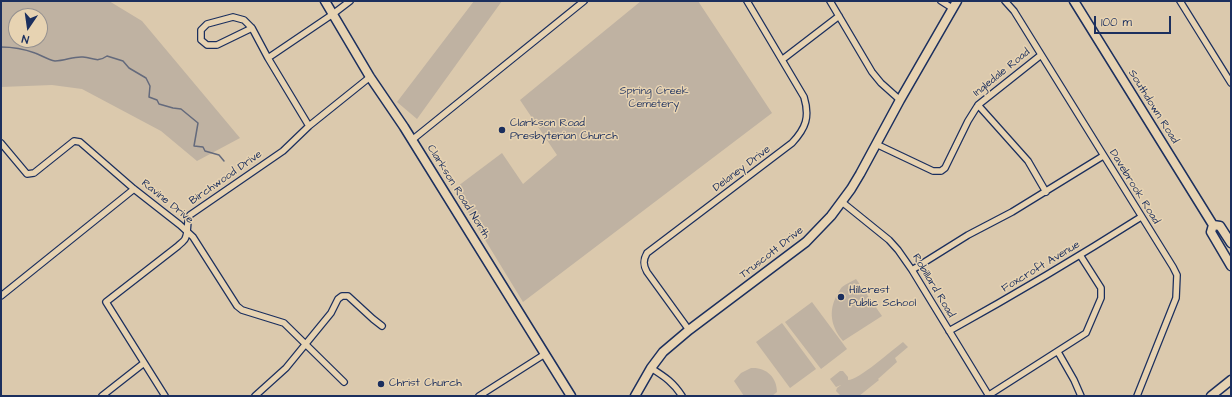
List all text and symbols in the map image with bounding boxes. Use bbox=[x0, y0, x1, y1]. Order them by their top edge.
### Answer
north arrow bbox=[8, 8, 48, 48]
scale bar bbox=[1096, 8, 1173, 34]
text: 100 m bbox=[1101, 14, 1132, 31]
text: N bbox=[20, 31, 30, 47]
street label: Ingledale Road bbox=[971, 46, 1033, 100]
street label: Southdown Road bbox=[1125, 68, 1181, 146]
park label: Spring Creek Cemetery bbox=[619, 85, 689, 111]
place label: Clarkson Road Presbyterian Church bbox=[510, 117, 618, 143]
marker: Clarkson Road Presbyterian Church bbox=[497, 125, 507, 135]
street label: Clarkson Road North bbox=[424, 143, 492, 241]
street label: Delaney Drive bbox=[711, 143, 773, 195]
street label: Davebrook Road bbox=[1106, 147, 1162, 227]
street label: Birchwood Drive bbox=[187, 148, 265, 208]
street label: Ravine Drive bbox=[138, 177, 196, 227]
street label: Truscott Drive bbox=[738, 224, 806, 282]
street label: Foxcroft Avenue bbox=[999, 238, 1083, 296]
street label: Robillard Road bbox=[909, 252, 957, 320]
place label: Hillcrest Public School bbox=[849, 284, 916, 310]
marker: Hillcrest Public School bbox=[836, 292, 846, 302]
place label: Christ Church bbox=[389, 377, 462, 391]
marker: Christ Church bbox=[376, 379, 386, 389]

